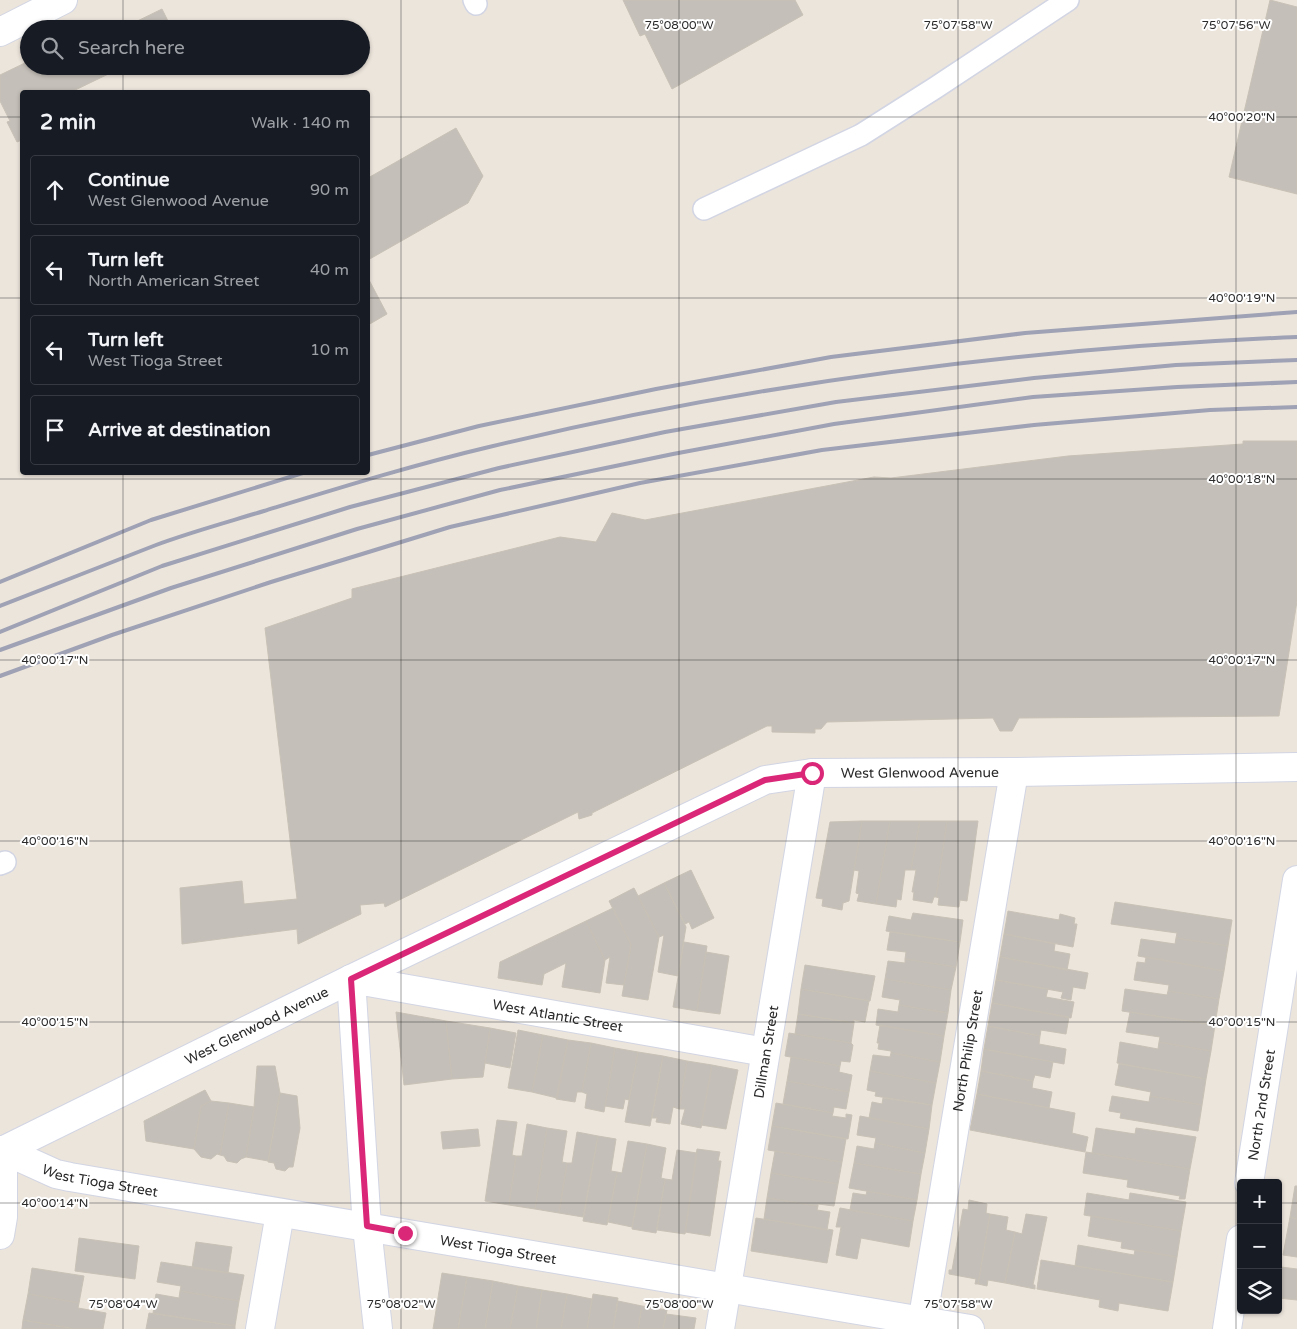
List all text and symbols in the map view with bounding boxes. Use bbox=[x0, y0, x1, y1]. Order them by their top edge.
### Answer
text: 75°08'00"W bbox=[644, 18, 714, 32]
text: 75°07'58"W bbox=[923, 18, 993, 32]
text: 75°07'56"W bbox=[1201, 18, 1271, 32]
search box bbox=[20, 20, 370, 75]
icon: search bbox=[38, 34, 66, 62]
text: Search here bbox=[78, 37, 185, 59]
text: 2 min bbox=[40, 110, 96, 135]
text: 40°00'20"N bbox=[1209, 110, 1276, 124]
text: Walk · 140 m bbox=[251, 113, 350, 133]
text: Continue bbox=[88, 169, 170, 191]
icon: ahead bbox=[41, 176, 69, 204]
text: 90 m bbox=[310, 180, 349, 200]
text: West Glenwood Avenue bbox=[88, 191, 269, 211]
text: Turn left bbox=[88, 249, 164, 271]
icon: left bbox=[41, 256, 69, 284]
text: 40 m bbox=[310, 260, 349, 280]
text: North American Street bbox=[88, 271, 259, 291]
text: 40°00'19"N bbox=[1209, 291, 1276, 305]
text: Turn left bbox=[88, 329, 164, 351]
icon: left bbox=[41, 336, 69, 364]
text: 10 m bbox=[310, 340, 349, 360]
text: West Tioga Street bbox=[88, 351, 223, 371]
icon: arrive bbox=[41, 416, 69, 444]
text: Arrive at destination bbox=[88, 419, 271, 441]
text: 40°00'18"N bbox=[1209, 472, 1276, 486]
text: 40°00'17"N bbox=[22, 653, 89, 667]
text: 40°00'17"N bbox=[1209, 653, 1276, 667]
route start bbox=[801, 762, 824, 785]
street label: West Glenwood Avenue bbox=[841, 764, 999, 782]
text: 40°00'16"N bbox=[22, 834, 89, 848]
text: 40°00'16"N bbox=[1209, 834, 1276, 848]
street label: West Glenwood Avenue bbox=[182, 983, 332, 1069]
street label: North Philip Street bbox=[949, 988, 987, 1113]
street label: West Atlantic Street bbox=[491, 996, 625, 1036]
street label: Dillman Street bbox=[750, 1004, 783, 1100]
text: 40°00'15"N bbox=[22, 1015, 89, 1029]
text: 40°00'15"N bbox=[1209, 1015, 1276, 1029]
street label: North 2nd Street bbox=[1245, 1048, 1279, 1162]
street label: West Tioga Street bbox=[39, 1161, 160, 1201]
map controls bbox=[1237, 1179, 1282, 1314]
button: + bbox=[1237, 1179, 1282, 1224]
text: 40°00'14"N bbox=[22, 1196, 89, 1210]
route end bbox=[394, 1222, 417, 1245]
button: − bbox=[1237, 1224, 1282, 1269]
street label: West Tioga Street bbox=[439, 1232, 558, 1268]
button: layers bbox=[1237, 1269, 1282, 1314]
text: 75°08'04"W bbox=[88, 1297, 158, 1311]
text: 75°08'02"W bbox=[366, 1297, 436, 1311]
text: 75°08'00"W bbox=[644, 1297, 714, 1311]
text: 75°07'58"W bbox=[923, 1297, 993, 1311]

